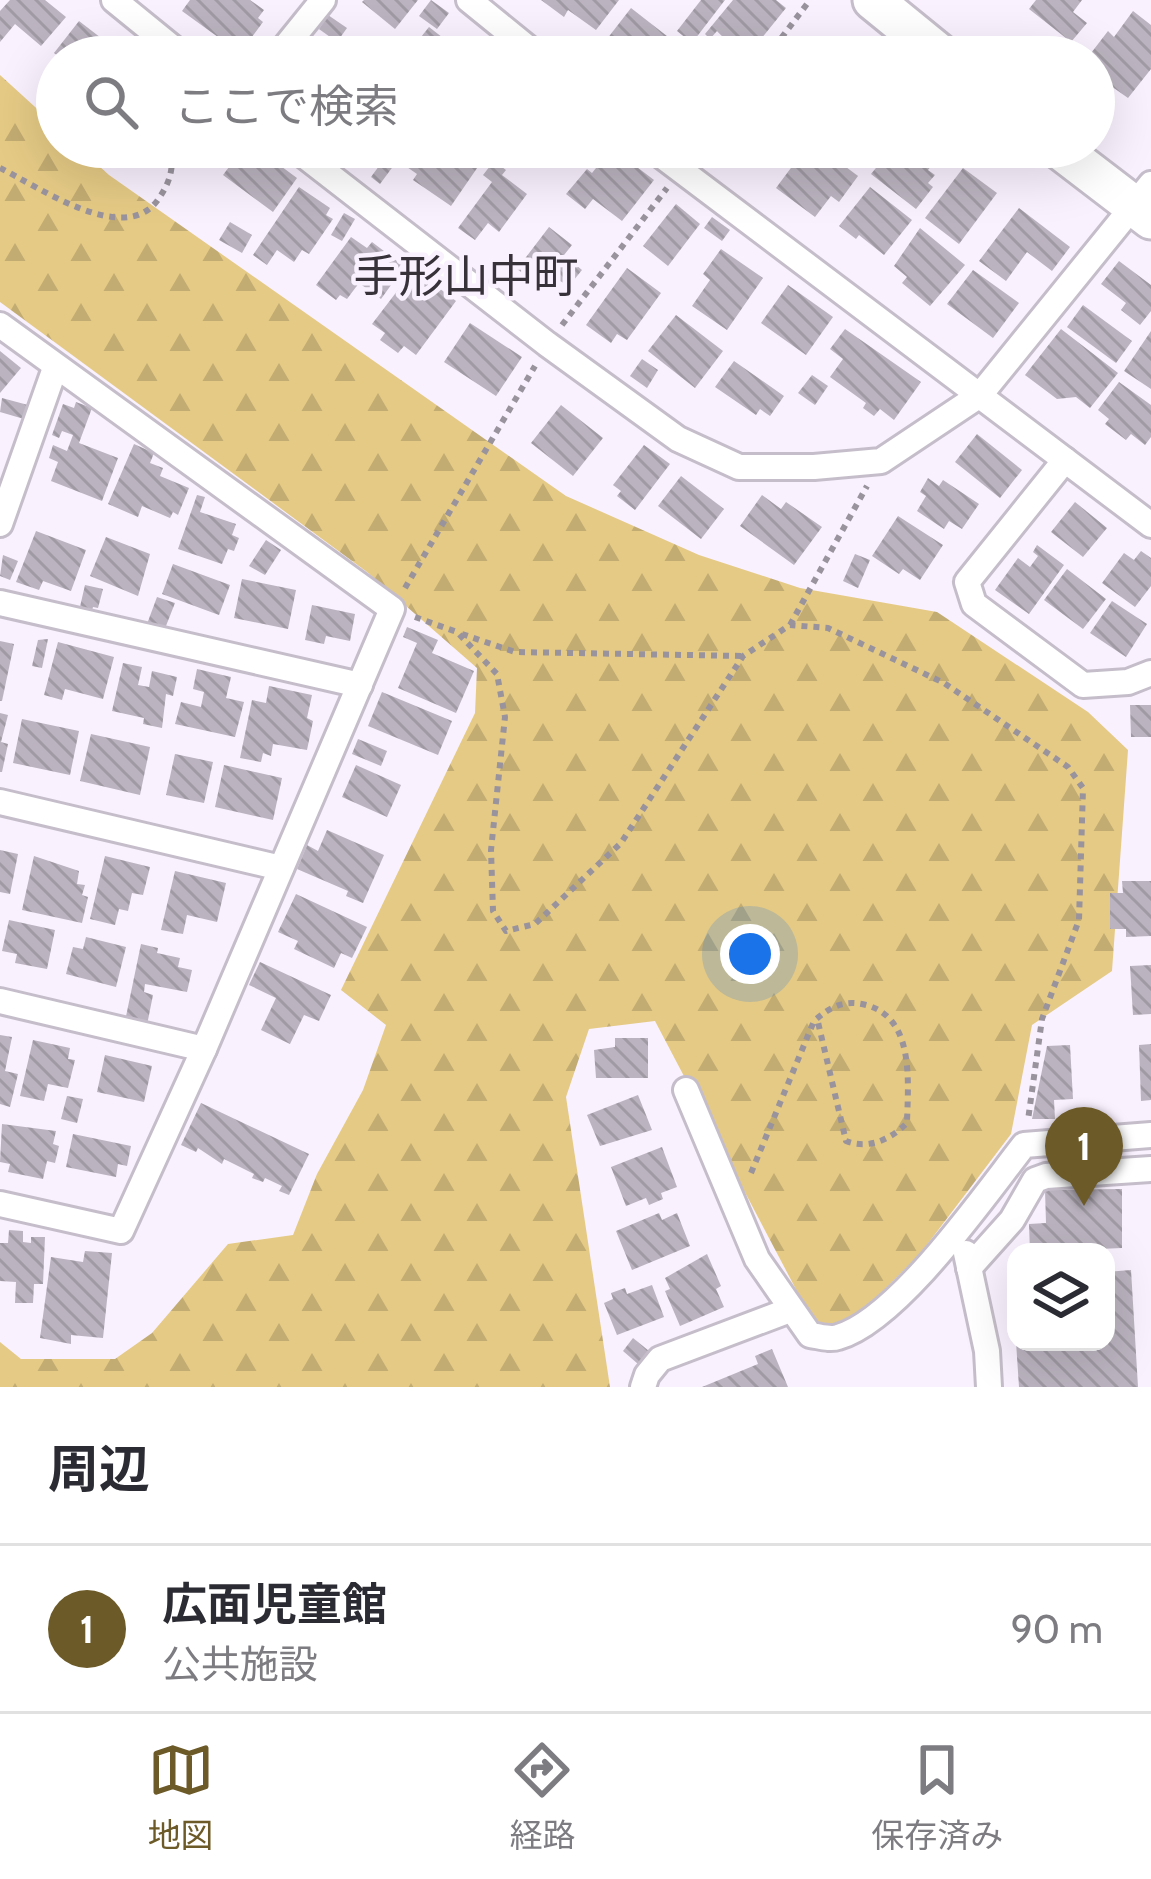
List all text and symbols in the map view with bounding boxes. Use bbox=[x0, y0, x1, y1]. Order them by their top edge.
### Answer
search box bbox=[36, 36, 1115, 168]
icon: search bbox=[78, 69, 144, 135]
text: ここで検索 bbox=[174, 79, 399, 133]
district label: 手形山中町 bbox=[353, 249, 579, 303]
your location bbox=[720, 924, 780, 984]
pin: 1 bbox=[1045, 1107, 1123, 1206]
map controls bbox=[1007, 1243, 1115, 1351]
button: layers bbox=[1007, 1243, 1115, 1351]
text: 周辺 bbox=[48, 1438, 150, 1500]
text: 広面児童館 bbox=[162, 1577, 387, 1631]
text: 1 bbox=[80, 1605, 94, 1653]
text: 90 m bbox=[1011, 1605, 1103, 1653]
text: 公共施設 bbox=[162, 1640, 318, 1688]
tab: 地図 bbox=[148, 1737, 214, 1857]
tab: 経路 bbox=[509, 1737, 575, 1857]
tab: 保存済み bbox=[871, 1737, 1003, 1857]

